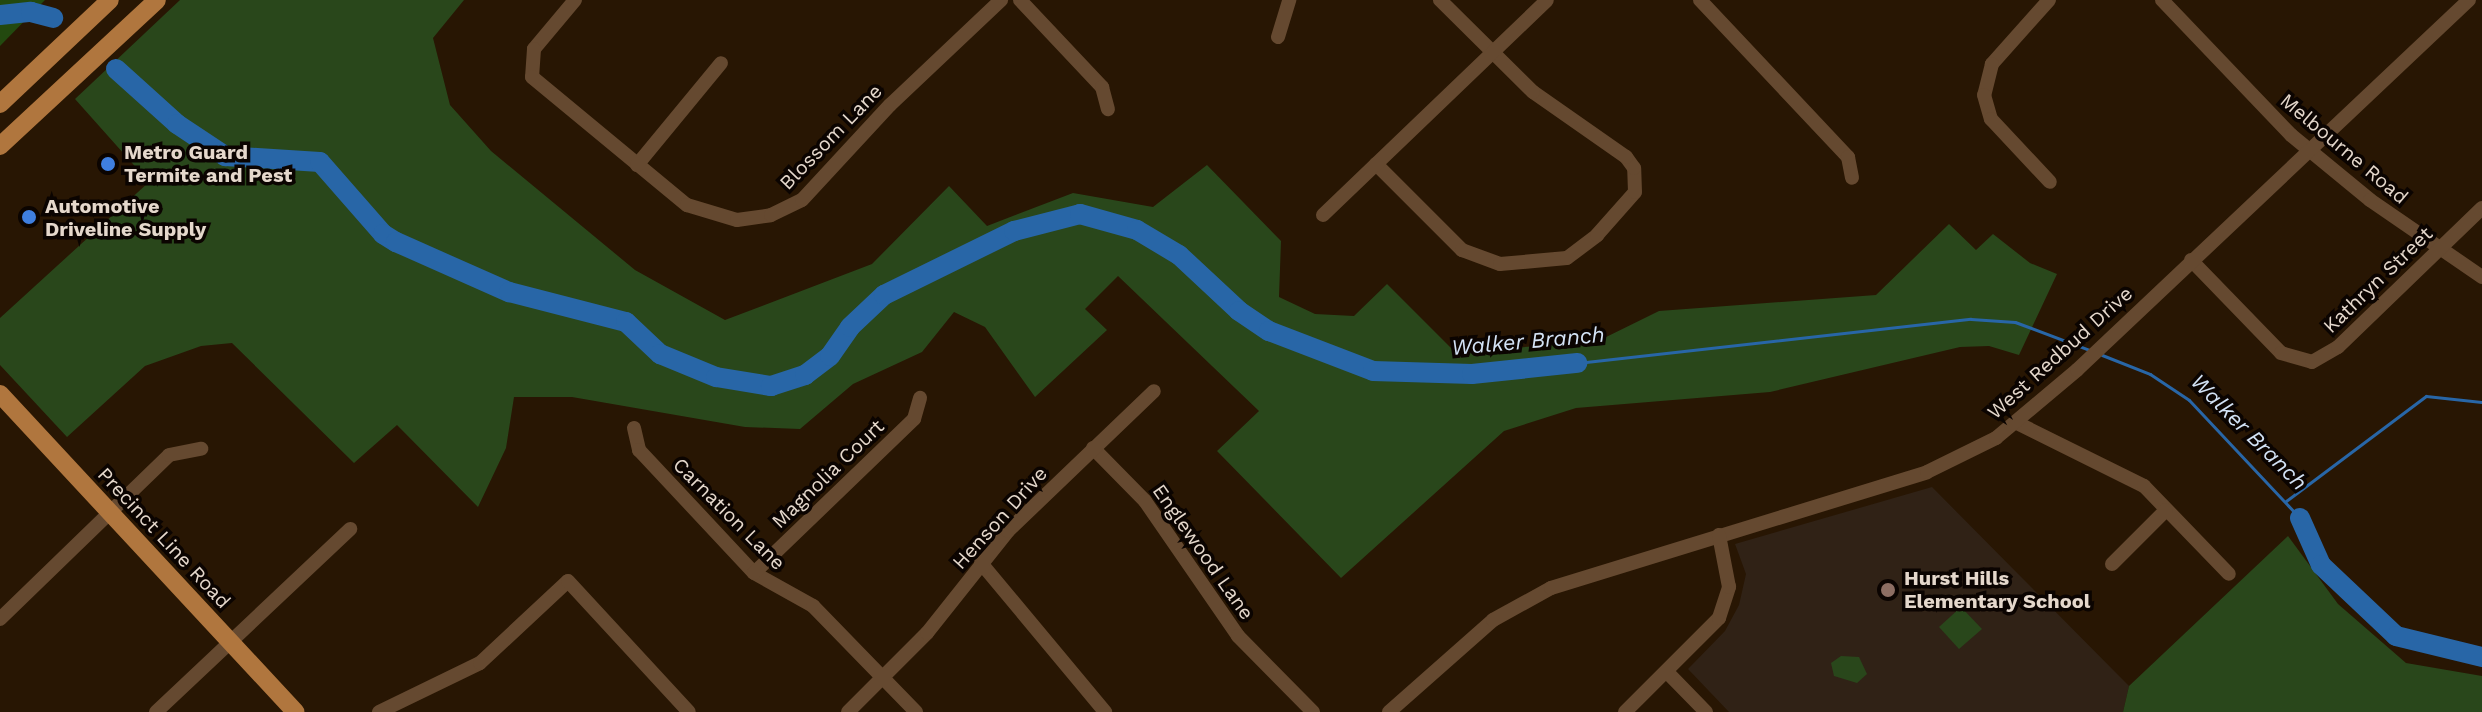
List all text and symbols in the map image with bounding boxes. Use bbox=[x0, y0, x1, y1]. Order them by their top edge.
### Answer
street label: Blossom Lane bbox=[775, 79, 887, 195]
street label: Melbourne Road bbox=[2275, 89, 2413, 209]
place label: Metro Guard Termite and Pest bbox=[124, 140, 292, 187]
marker: Metro Guard Termite and Pest bbox=[99, 155, 117, 173]
place label: Automotive Driveline Supply bbox=[45, 194, 206, 241]
marker: Automotive Driveline Supply bbox=[20, 208, 38, 226]
street label: Kathryn Street bbox=[2318, 222, 2438, 338]
street label: West Redbud Drive bbox=[1983, 282, 2137, 424]
water label: Walker Branch bbox=[1450, 321, 1606, 361]
water label: Walker Branch bbox=[2185, 368, 2313, 496]
street label: Magnolia Court bbox=[767, 414, 889, 534]
street label: Carnation Lane bbox=[668, 453, 790, 575]
street label: Henson Drive bbox=[948, 462, 1052, 574]
street label: Precinct Line Road bbox=[93, 463, 235, 613]
street label: Englewood Lane bbox=[1147, 480, 1259, 624]
place label: Hurst Hills Elementary School bbox=[1904, 566, 2091, 613]
marker: Hurst Hills Elementary School bbox=[1879, 581, 1897, 599]

